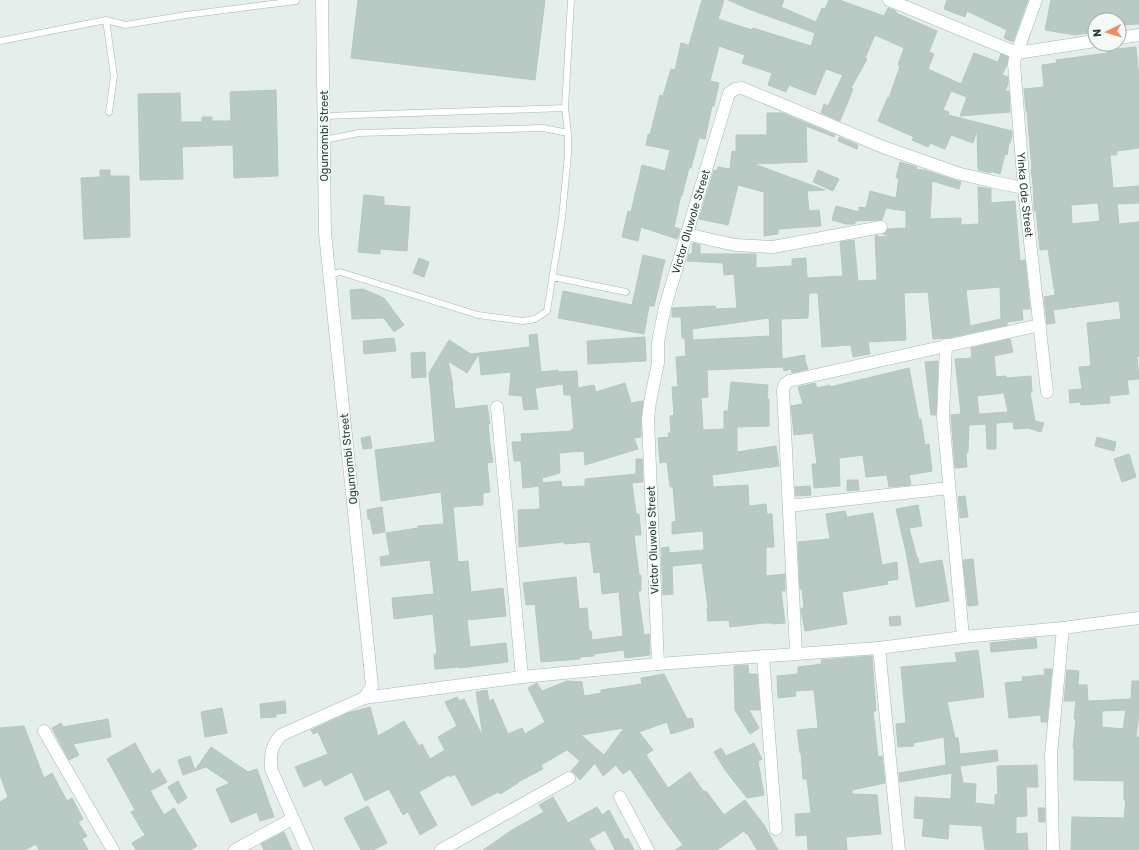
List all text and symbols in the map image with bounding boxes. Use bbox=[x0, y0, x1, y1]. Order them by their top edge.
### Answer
north arrow bbox=[1087, 12, 1127, 52]
text: N bbox=[1091, 28, 1104, 37]
street label: Ogunrombi Street bbox=[318, 90, 331, 182]
street label: Yinka Ode Street bbox=[1015, 152, 1036, 239]
street label: Victor Oluwole Street bbox=[669, 167, 713, 275]
street label: Ogunrombi Street bbox=[338, 412, 360, 505]
street label: Victor Oluwole Street bbox=[645, 485, 661, 594]

